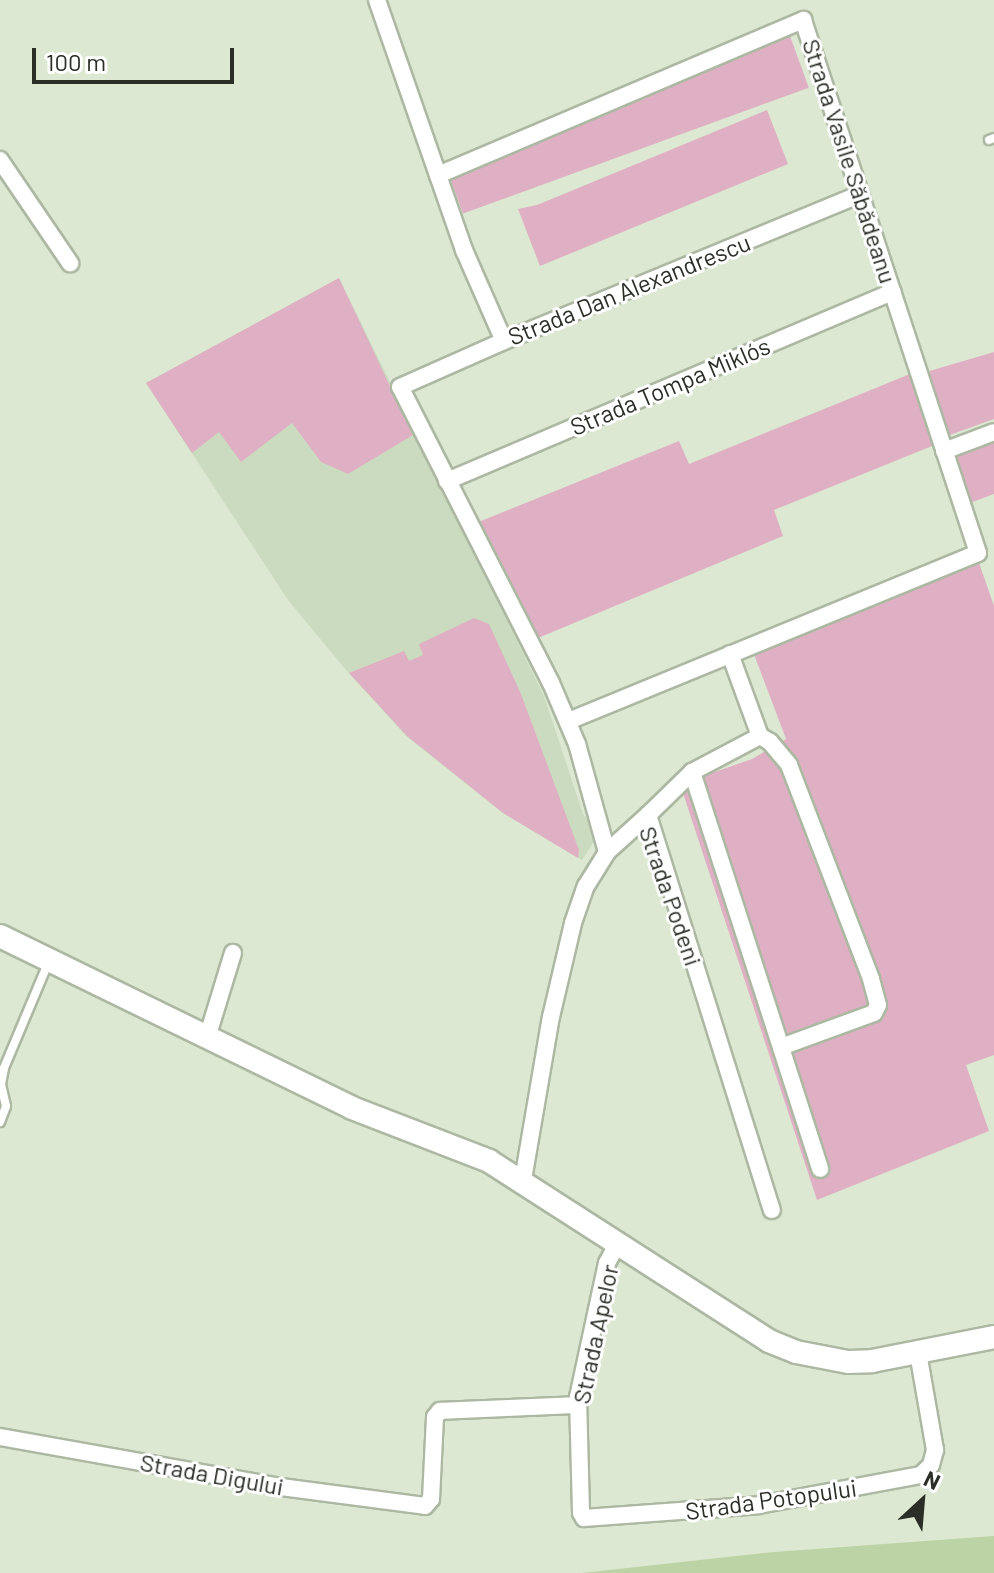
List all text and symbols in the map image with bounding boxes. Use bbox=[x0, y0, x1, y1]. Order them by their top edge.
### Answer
scale bar bbox=[36, 32, 238, 82]
street label: Strada Vasile Săbădeanu bbox=[797, 35, 903, 287]
text: 100 m bbox=[46, 47, 106, 76]
street label: Strada Dan Alexandrescu bbox=[504, 227, 754, 351]
street label: Strada Tompa Miklós bbox=[566, 331, 774, 441]
street label: Strada Podeni bbox=[634, 822, 708, 970]
street label: Strada Apelor bbox=[566, 1262, 624, 1406]
street label: Strada Digului bbox=[138, 1447, 286, 1501]
north arrow bbox=[882, 1461, 962, 1541]
text: N bbox=[920, 1465, 945, 1494]
street label: Strada Potopului bbox=[684, 1473, 858, 1525]

